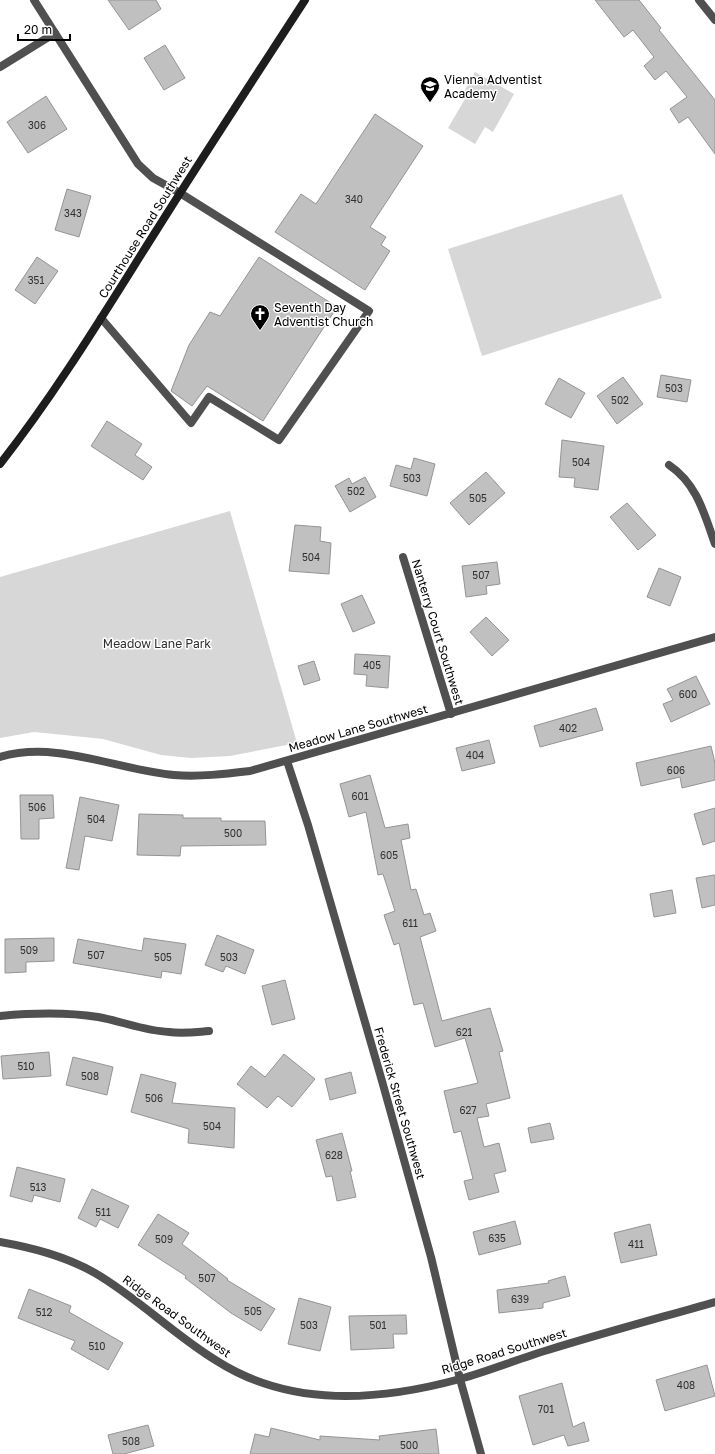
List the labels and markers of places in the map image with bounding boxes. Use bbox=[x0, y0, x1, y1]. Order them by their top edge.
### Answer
place label: Vienna Adventist Academy bbox=[444, 72, 542, 101]
school or university icon: Vienna Adventist Academy bbox=[419, 75, 441, 103]
place label: Seventh Day Adventist Church bbox=[274, 300, 373, 329]
church icon: Seventh Day Adventist Church bbox=[249, 303, 271, 331]

